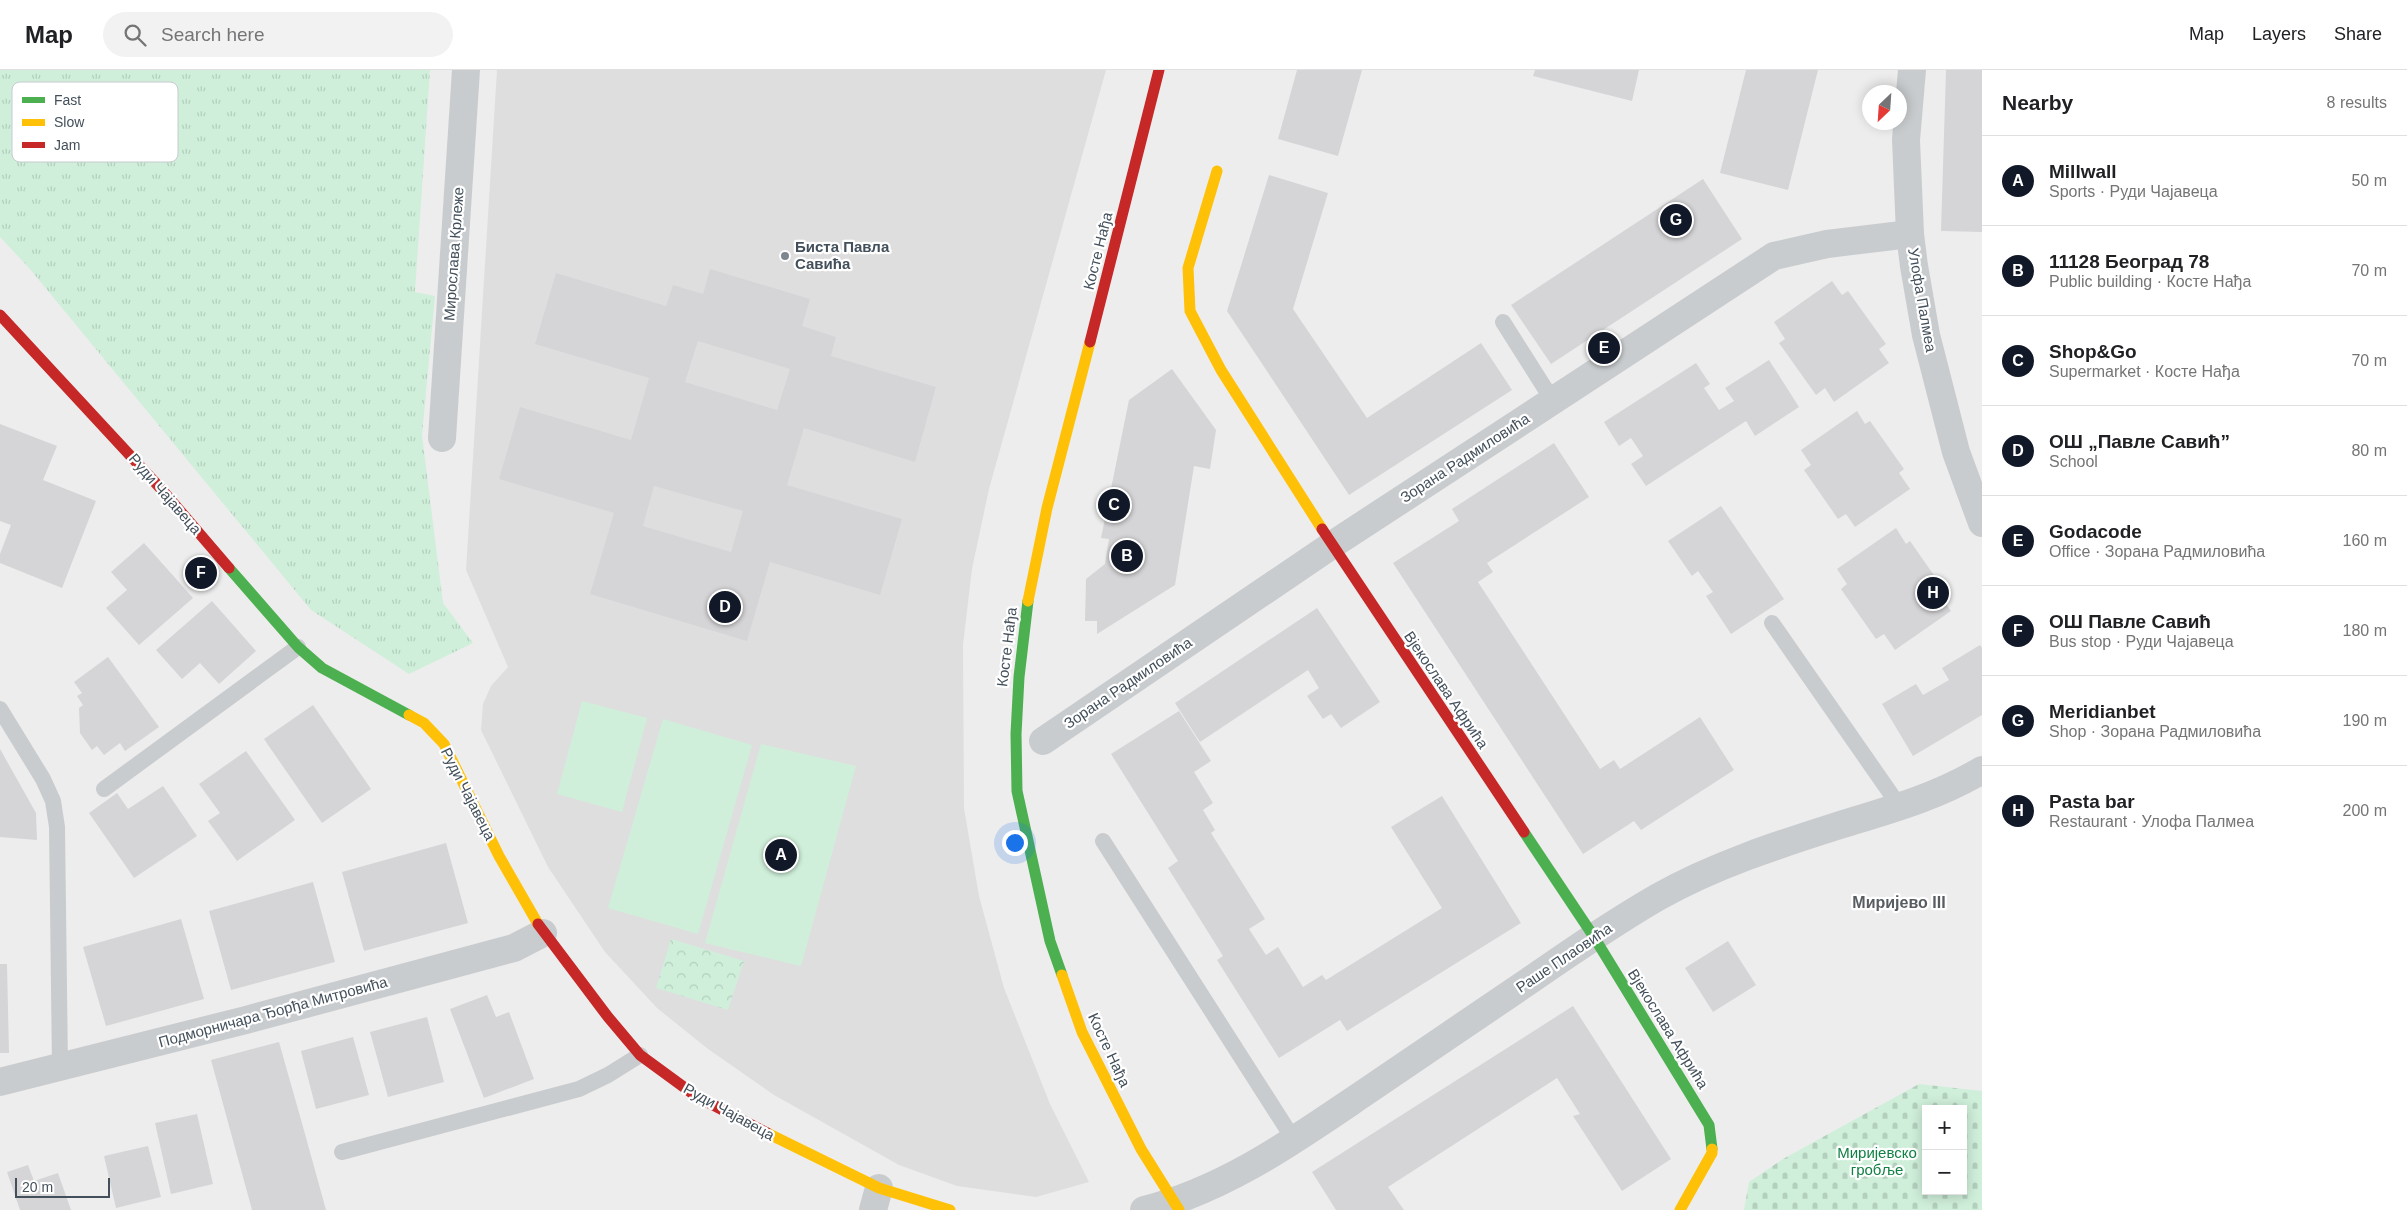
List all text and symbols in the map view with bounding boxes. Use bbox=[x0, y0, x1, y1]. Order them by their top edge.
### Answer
search box bbox=[103, 12, 453, 57]
text: Map bbox=[25, 21, 73, 48]
icon: search bbox=[121, 21, 149, 49]
text: Search here bbox=[161, 24, 265, 45]
text: Map bbox=[2189, 24, 2224, 44]
text: Layers bbox=[2252, 24, 2306, 44]
text: Share bbox=[2334, 24, 2382, 44]
legend bbox=[12, 82, 178, 162]
north arrow bbox=[1862, 85, 1907, 130]
text: Nearby bbox=[2002, 91, 2073, 114]
text: Fast bbox=[54, 92, 81, 108]
text: 8 results bbox=[2327, 94, 2387, 111]
text: Slow bbox=[54, 114, 85, 130]
text: Jam bbox=[54, 137, 80, 153]
text: Millwall bbox=[2049, 161, 2117, 182]
text: A bbox=[2012, 172, 2024, 189]
text: 50 m bbox=[2351, 172, 2387, 189]
text: Sports · Руди Чајавеца bbox=[2049, 183, 2218, 200]
street label: Мирослава Крлеже bbox=[440, 186, 467, 322]
pin: G bbox=[1660, 201, 1692, 239]
street label: Косте Нађа bbox=[1080, 210, 1116, 292]
place label: Биста Павла Савића bbox=[795, 238, 890, 272]
street label: Улофа Палмеа bbox=[1905, 246, 1940, 354]
marker: Биста Павла Савића bbox=[779, 250, 791, 262]
text: 11128 Београд 78 bbox=[2049, 251, 2209, 272]
text: B bbox=[2012, 262, 2024, 279]
text: 70 m bbox=[2351, 262, 2387, 279]
text: Public building · Косте Нађа bbox=[2049, 273, 2251, 290]
pin: E bbox=[1588, 329, 1620, 367]
text: Shop&Go bbox=[2049, 341, 2137, 362]
text: C bbox=[2012, 352, 2024, 369]
text: 70 m bbox=[2351, 352, 2387, 369]
text: Supermarket · Косте Нађа bbox=[2049, 363, 2240, 380]
street label: Зорана Радмиловића bbox=[1397, 409, 1533, 506]
text: ОШ „Павле Савић” bbox=[2049, 431, 2230, 452]
text: D bbox=[2012, 442, 2024, 459]
text: 80 m bbox=[2351, 442, 2387, 459]
street label: Руди Чајавеца bbox=[126, 450, 205, 538]
text: School bbox=[2049, 453, 2098, 470]
pin: C bbox=[1098, 486, 1130, 524]
text: Godacode bbox=[2049, 521, 2142, 542]
text: E bbox=[2013, 532, 2023, 549]
text: 160 m bbox=[2343, 532, 2387, 549]
pin: B bbox=[1111, 537, 1143, 575]
text: Office · Зорана Радмиловића bbox=[2049, 543, 2265, 560]
pin: F bbox=[185, 554, 217, 592]
pin: H bbox=[1917, 574, 1949, 612]
pin: D bbox=[709, 588, 741, 626]
street label: Косте Нађа bbox=[993, 606, 1020, 688]
text: ОШ Павле Савић bbox=[2049, 611, 2211, 632]
text: F bbox=[2013, 622, 2023, 639]
text: 180 m bbox=[2343, 622, 2387, 639]
street label: Вјекослава Афрића bbox=[1401, 628, 1492, 752]
street label: Зорана Радмиловића bbox=[1061, 633, 1195, 732]
text: Bus stop · Руди Чајавеца bbox=[2049, 633, 2234, 650]
text: Meridianbet bbox=[2049, 701, 2156, 722]
text: G bbox=[2012, 712, 2024, 729]
text: 190 m bbox=[2343, 712, 2387, 729]
text: Shop · Зорана Радмиловића bbox=[2049, 723, 2261, 740]
street label: Руди Чајавеца bbox=[438, 745, 499, 843]
text: Pasta bar bbox=[2049, 791, 2135, 812]
text: H bbox=[2012, 802, 2024, 819]
text: 200 m bbox=[2343, 802, 2387, 819]
text: Restaurant · Улофа Палмеа bbox=[2049, 813, 2254, 830]
your location bbox=[1002, 830, 1028, 856]
pin: A bbox=[765, 836, 797, 874]
district label: Миријево III bbox=[1852, 894, 1946, 911]
street label: Раше Плаовића bbox=[1513, 919, 1615, 996]
street label: Вјекослава Афрића bbox=[1625, 966, 1712, 1092]
street label: Подморничара Ђорђа Митровића bbox=[157, 973, 390, 1050]
street label: Косте Нађа bbox=[1085, 1010, 1134, 1090]
street label: Руди Чајавеца bbox=[681, 1080, 778, 1144]
map controls bbox=[1922, 1105, 1967, 1195]
button: + bbox=[1922, 1105, 1967, 1150]
park label: Миријевско гробље bbox=[1837, 1144, 1917, 1178]
button: − bbox=[1922, 1150, 1967, 1195]
scale bar bbox=[15, 1175, 110, 1198]
text: 20 m bbox=[22, 1179, 53, 1195]

